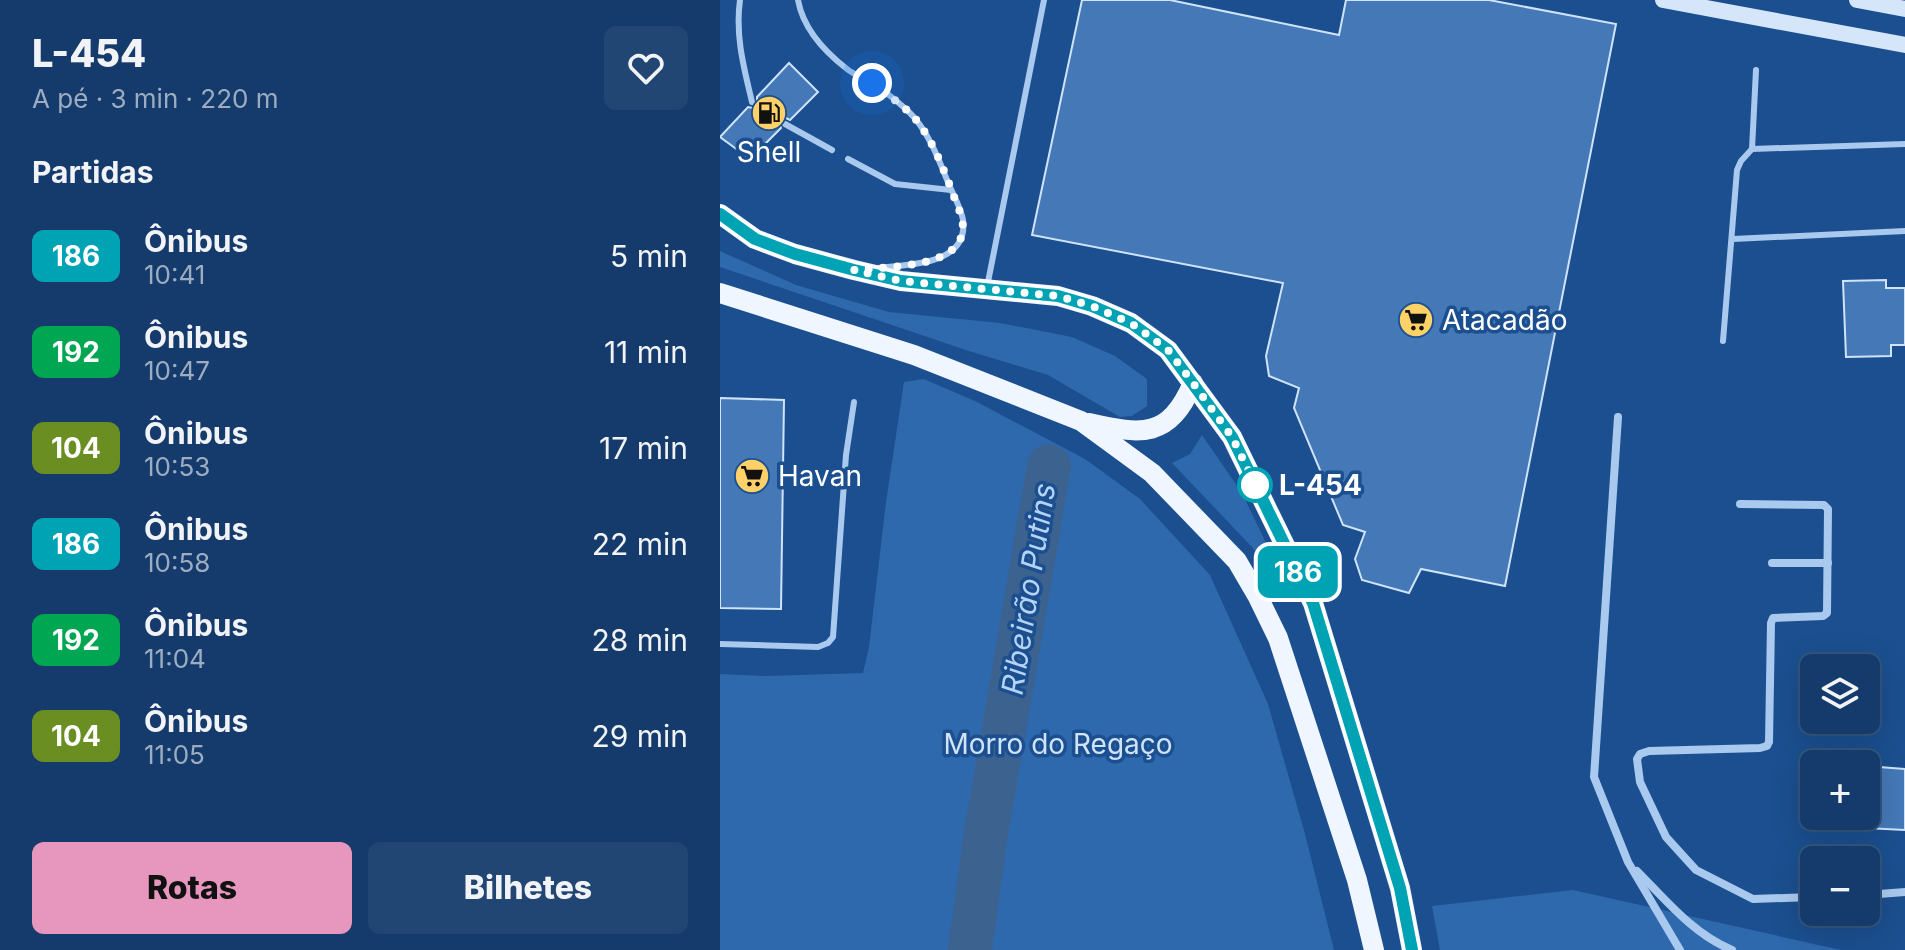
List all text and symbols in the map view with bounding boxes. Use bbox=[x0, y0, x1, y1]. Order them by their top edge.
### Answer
button: heart bbox=[604, 26, 688, 110]
text: L-454 bbox=[32, 30, 146, 76]
your location bbox=[852, 63, 892, 103]
text: A pé · 3 min · 220 m bbox=[32, 83, 279, 114]
fuel station icon: Shell bbox=[750, 94, 788, 132]
place label: Shell bbox=[737, 135, 801, 169]
text: Partidas bbox=[32, 154, 154, 190]
text: Ônibus bbox=[144, 223, 248, 259]
text: 5 min bbox=[610, 238, 688, 274]
text: 186 bbox=[52, 239, 100, 273]
text: 10:41 bbox=[144, 259, 205, 290]
supermarket icon: Atacadão bbox=[1397, 301, 1435, 339]
place label: Atacadão bbox=[1442, 303, 1567, 337]
text: Ônibus bbox=[144, 319, 248, 355]
text: 11 min bbox=[604, 334, 688, 370]
text: 192 bbox=[52, 335, 100, 369]
text: 10:47 bbox=[144, 355, 210, 386]
text: Ônibus bbox=[144, 415, 248, 451]
text: 17 min bbox=[599, 430, 688, 466]
text: 104 bbox=[51, 431, 101, 465]
text: 10:53 bbox=[144, 451, 210, 482]
supermarket icon: Havan bbox=[733, 457, 771, 495]
place label: Havan bbox=[778, 459, 862, 493]
marker: L-454 bbox=[1238, 468, 1272, 502]
place label: L-454 bbox=[1279, 468, 1362, 502]
water label: Ribeirão Putins bbox=[994, 481, 1062, 697]
text: Ônibus bbox=[144, 511, 248, 547]
text: 22 min bbox=[592, 526, 688, 562]
text: 186 bbox=[52, 527, 100, 561]
line badge: 186 bbox=[1252, 546, 1344, 598]
text: 10:58 bbox=[144, 547, 210, 578]
text: 186 bbox=[1274, 555, 1322, 589]
text: Ônibus bbox=[144, 607, 248, 643]
text: 28 min bbox=[591, 622, 688, 658]
text: 192 bbox=[52, 623, 100, 657]
text: 11:04 bbox=[144, 643, 206, 674]
map controls bbox=[1800, 654, 1880, 926]
button: layers bbox=[1800, 654, 1880, 734]
text: Ônibus bbox=[144, 703, 248, 739]
text: 29 min bbox=[591, 718, 688, 754]
text: 104 bbox=[51, 719, 101, 753]
park label: Morro do Regaço bbox=[943, 727, 1173, 761]
text: 11:05 bbox=[144, 739, 205, 770]
button: + bbox=[1800, 750, 1880, 830]
button: Rotas bbox=[32, 842, 352, 934]
button: Bilhetes bbox=[368, 842, 688, 934]
button: − bbox=[1800, 846, 1880, 926]

